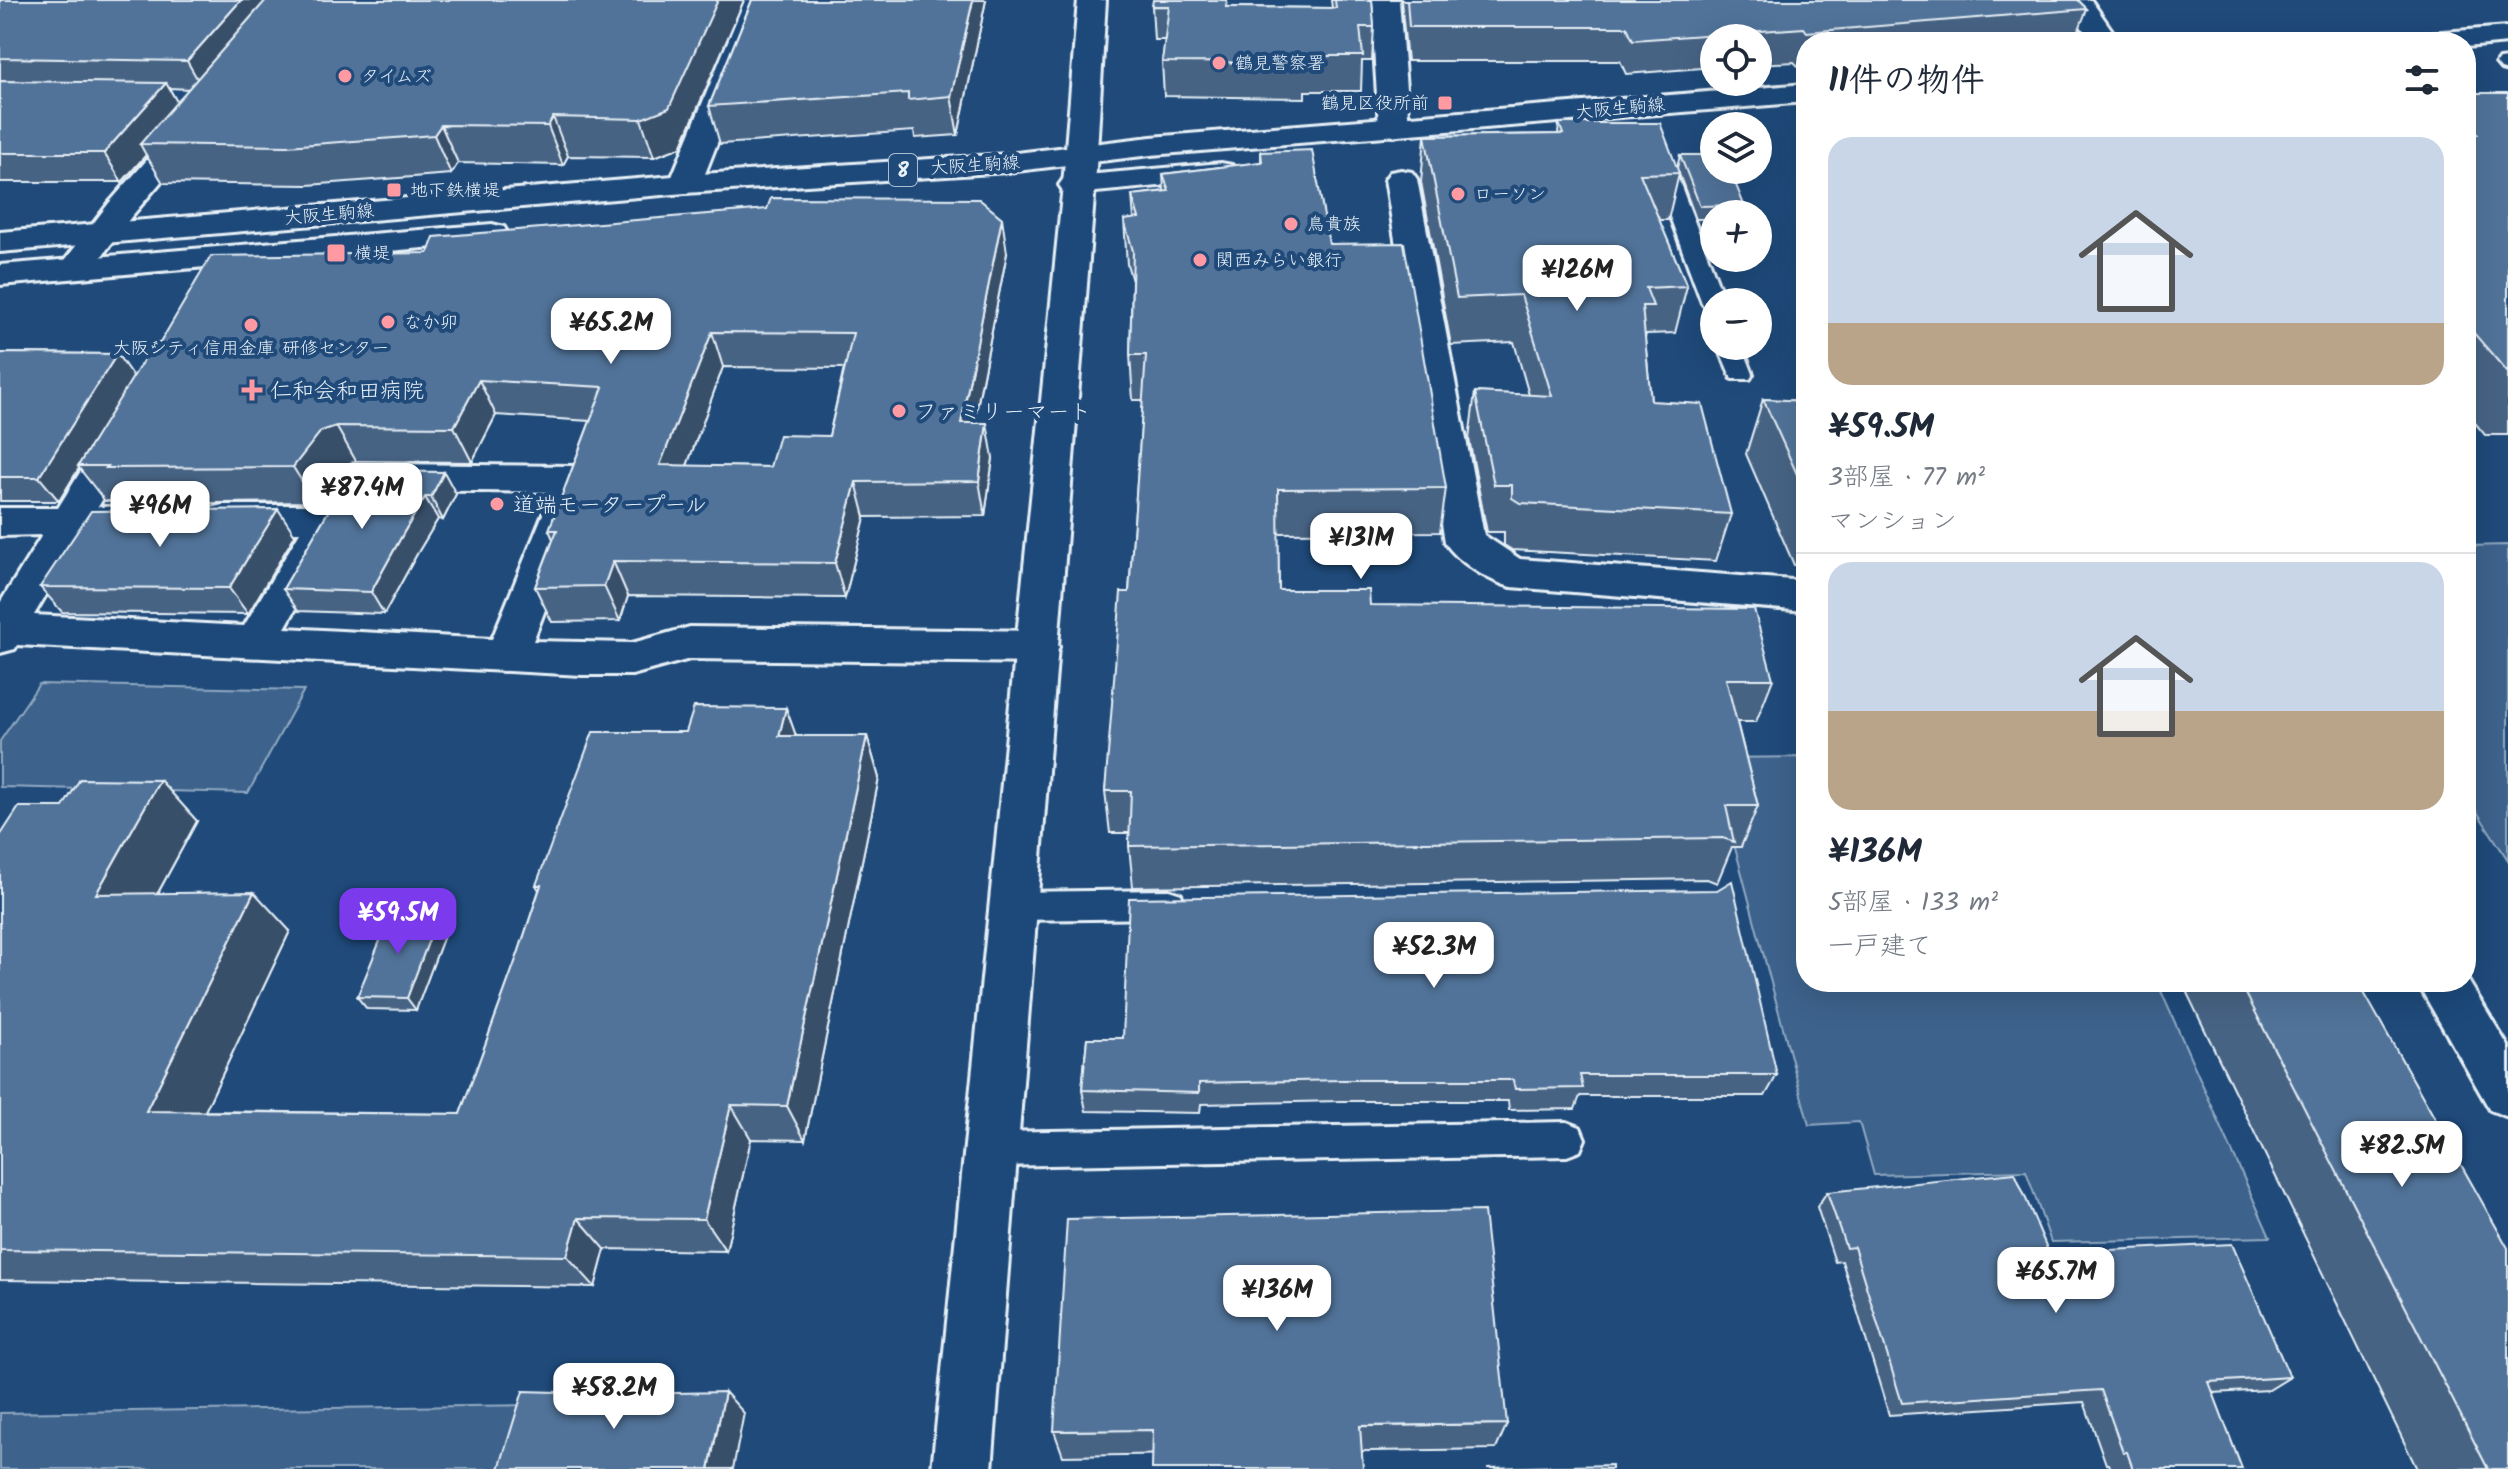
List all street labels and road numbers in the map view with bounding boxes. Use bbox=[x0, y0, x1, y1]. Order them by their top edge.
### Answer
street label: 大阪生駒線 bbox=[1574, 91, 1666, 128]
street label: 大阪生駒線 bbox=[929, 149, 1021, 184]
road number: 8 bbox=[889, 154, 917, 186]
street label: 大阪生駒線 bbox=[283, 197, 375, 234]

